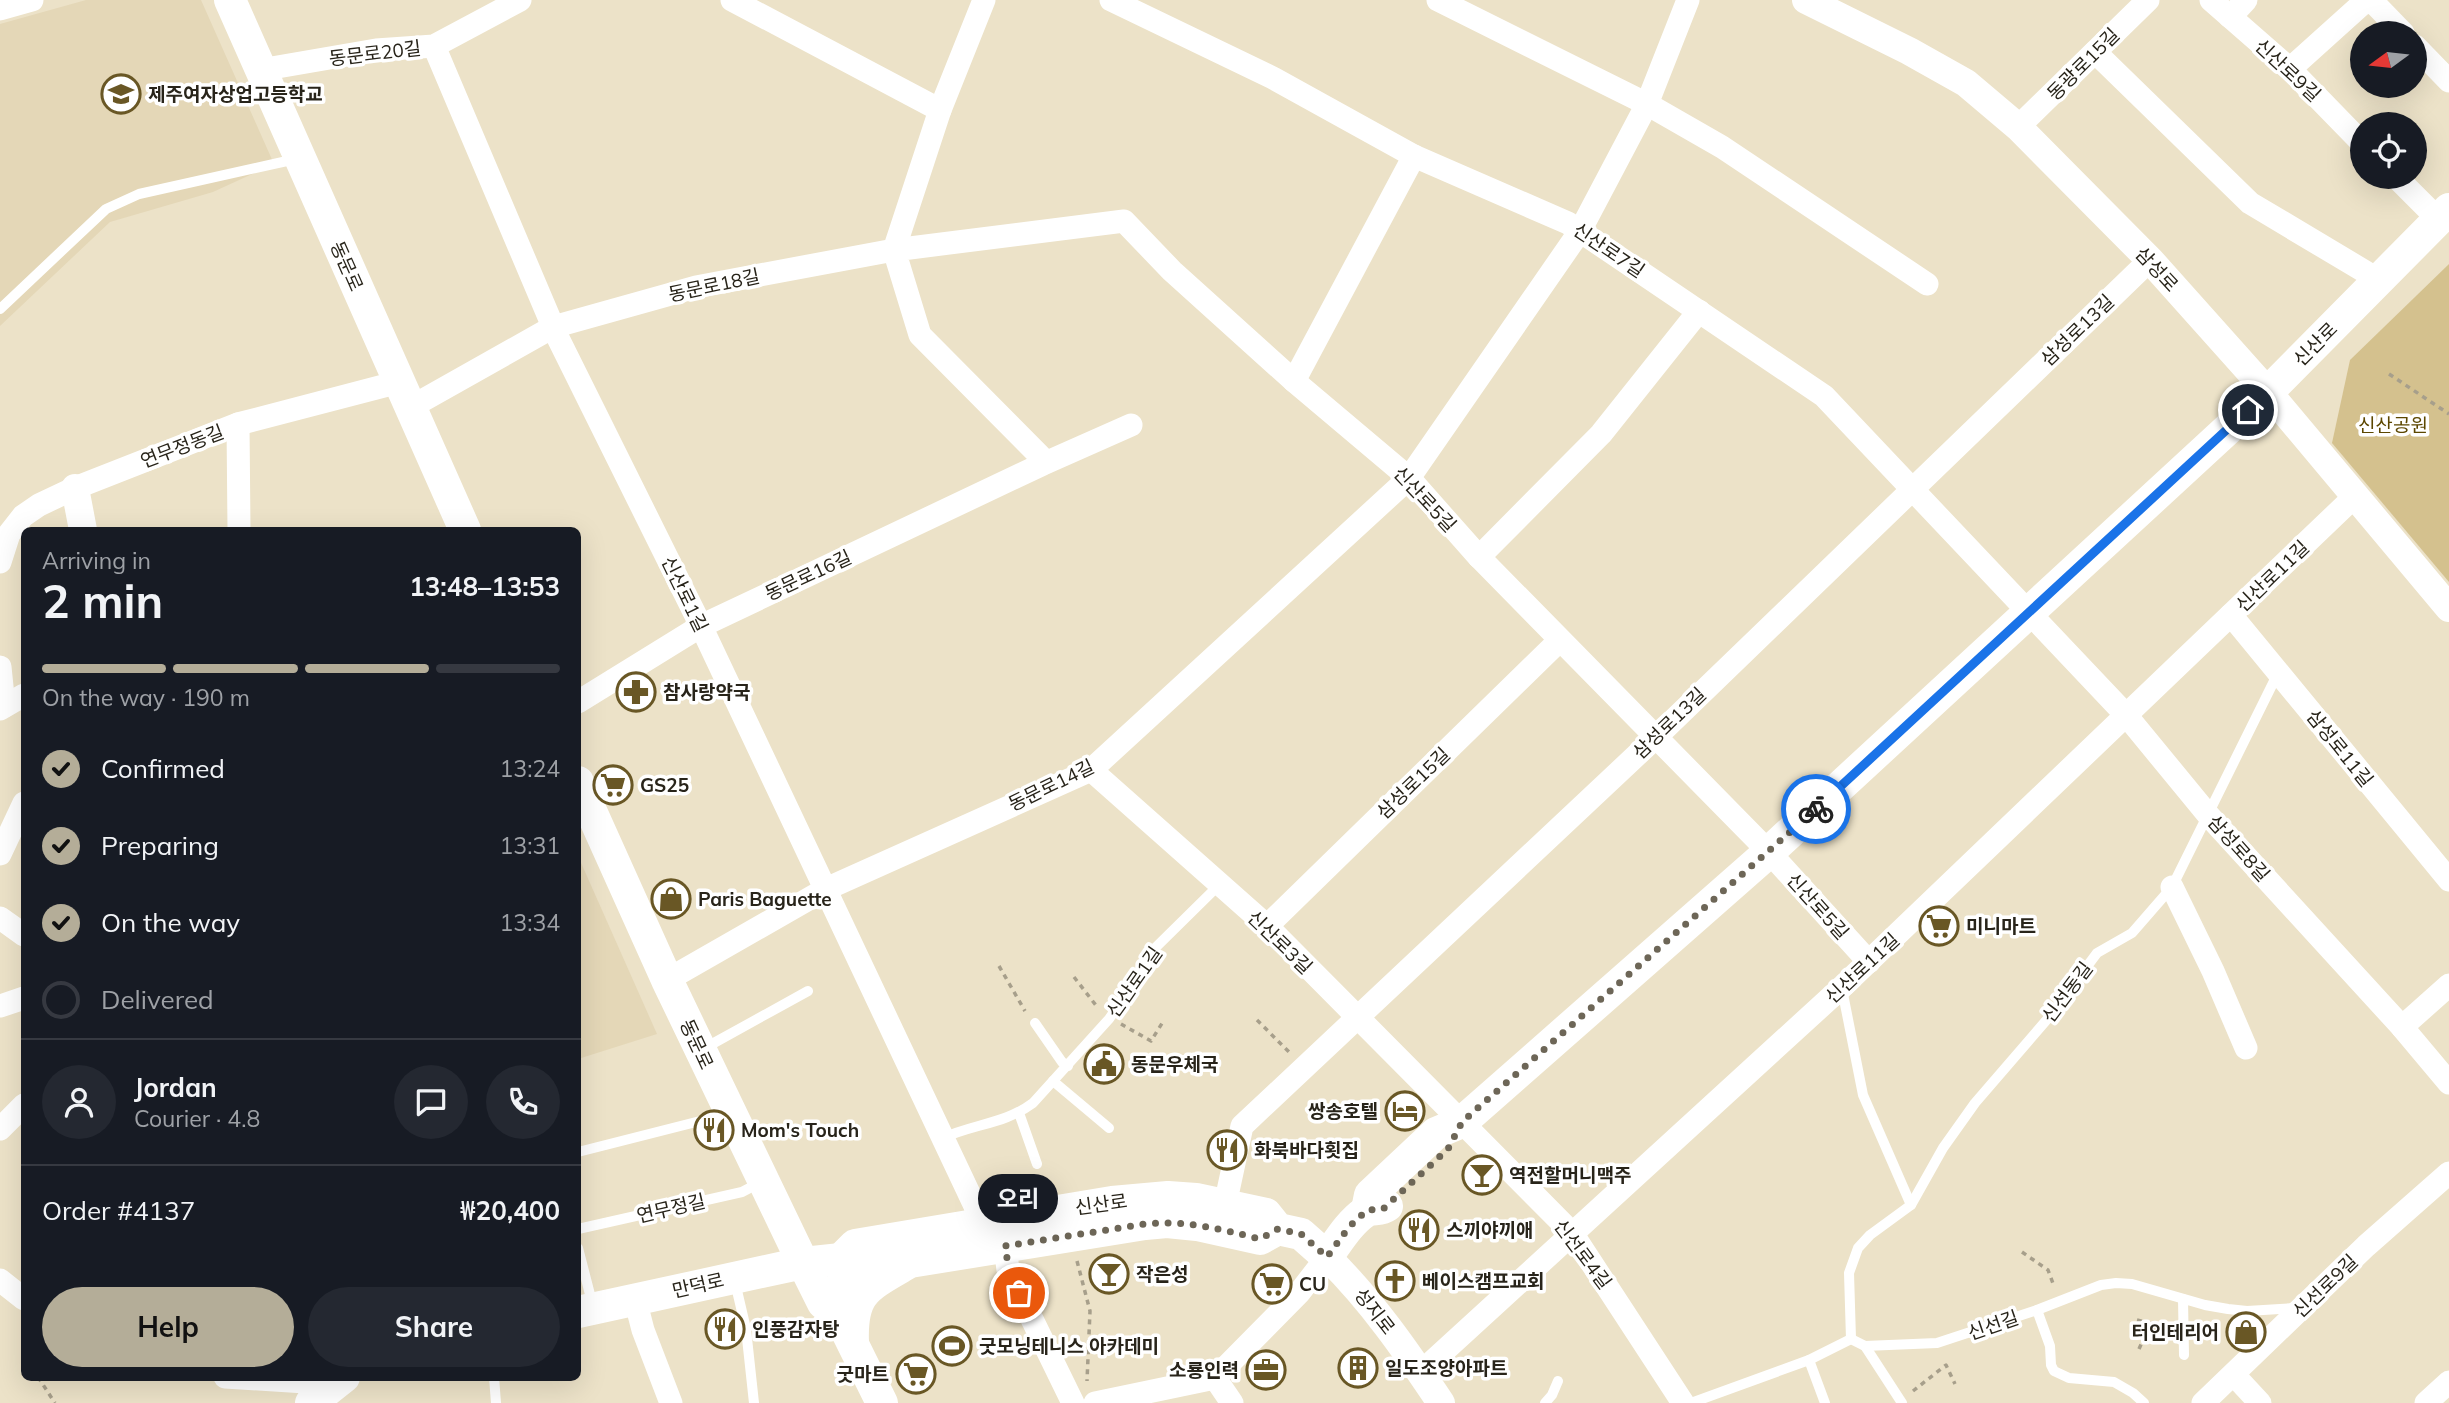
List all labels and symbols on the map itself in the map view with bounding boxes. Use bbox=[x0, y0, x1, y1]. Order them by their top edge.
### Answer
north arrow bbox=[2350, 21, 2427, 98]
street label: 동광로15길 bbox=[2042, 23, 2124, 105]
street label: 신산로9길 bbox=[2250, 33, 2326, 107]
street label: 동문로20길 bbox=[328, 35, 422, 71]
school or university icon: 제주여자상업고등학교 bbox=[100, 73, 142, 115]
place label: 제주여자상업고등학교 bbox=[148, 82, 323, 106]
street label: 신산로7길 bbox=[1569, 217, 1649, 283]
street label: 동문로 bbox=[325, 237, 369, 295]
street label: 삼성로 bbox=[2130, 242, 2184, 296]
street label: 동문로18길 bbox=[666, 264, 762, 306]
street label: 삼성로13길 bbox=[2035, 289, 2119, 371]
street label: 신산로 bbox=[2288, 317, 2342, 371]
pin bbox=[2218, 380, 2278, 440]
park label: 신산공원 bbox=[2358, 413, 2428, 437]
street label: 연무정동길 bbox=[137, 419, 227, 473]
street label: 신산로5길 bbox=[1388, 461, 1462, 537]
street label: 신산로11길 bbox=[2230, 535, 2314, 617]
street label: 동문로16길 bbox=[761, 545, 855, 605]
street label: 신산로1길 bbox=[656, 552, 714, 636]
pharmacy icon: 참사랑약국 bbox=[615, 671, 657, 713]
place label: 참사랑약국 bbox=[663, 680, 750, 704]
street label: 삼성로13길 bbox=[1627, 682, 1711, 764]
street label: 삼성로11길 bbox=[2301, 704, 2379, 792]
street label: 삼성로15길 bbox=[1371, 742, 1455, 824]
street label: 동문로14길 bbox=[1004, 754, 1098, 816]
supermarket icon: GS25 bbox=[592, 764, 634, 806]
place label: GS25 bbox=[640, 773, 689, 797]
courier bbox=[1781, 774, 1851, 844]
street label: 삼성로8길 bbox=[2203, 810, 2275, 886]
street label: 신산로5길 bbox=[1782, 868, 1854, 944]
shop icon: Paris Baguette bbox=[650, 878, 692, 920]
place label: Paris Baguette bbox=[698, 887, 832, 911]
street label: 신산로3길 bbox=[1242, 905, 1318, 979]
supermarket icon: 미니마트 bbox=[1918, 905, 1960, 947]
place label: 미니마트 bbox=[1966, 914, 2036, 938]
street label: 신산로11길 bbox=[1820, 928, 1904, 1008]
street label: 신산로1길 bbox=[1101, 942, 1167, 1022]
street label: 신선동길 bbox=[2036, 957, 2098, 1027]
street label: 동문로 bbox=[675, 1015, 719, 1073]
public building icon: 동문우체국 bbox=[1083, 1043, 1125, 1085]
place label: 동문우체국 bbox=[1131, 1052, 1218, 1076]
hotel icon: 쌍송호텔 bbox=[1384, 1090, 1426, 1132]
place label: 쌍송호텔 bbox=[1308, 1099, 1378, 1123]
restaurant icon: Mom's Touch bbox=[693, 1109, 735, 1151]
place label: Mom's Touch bbox=[741, 1118, 859, 1142]
restaurant icon: 화북바다횟집 bbox=[1206, 1129, 1248, 1171]
place label: 화북바다횟집 bbox=[1254, 1138, 1359, 1162]
bar icon: 역전할머니맥주 bbox=[1461, 1154, 1503, 1196]
place label: 역전할머니맥주 bbox=[1509, 1163, 1631, 1187]
callout: 오리 bbox=[979, 1174, 1059, 1223]
street label: 연무정길 bbox=[634, 1188, 708, 1228]
street label: 신산로 bbox=[1073, 1188, 1129, 1220]
restaurant icon: 스끼야끼애 bbox=[1398, 1209, 1440, 1251]
street label: 신선로4길 bbox=[1549, 1214, 1617, 1294]
place label: 스끼야끼애 bbox=[1446, 1218, 1533, 1242]
street label: 신선로9길 bbox=[2287, 1249, 2363, 1323]
bar icon: 작은성 bbox=[1088, 1253, 1130, 1295]
church icon: 베이스캠프교회 bbox=[1374, 1260, 1416, 1302]
place label: 작은성 bbox=[1136, 1262, 1188, 1286]
pin bbox=[989, 1263, 1049, 1323]
supermarket icon: CU bbox=[1251, 1263, 1293, 1305]
street label: 만덕로 bbox=[670, 1267, 726, 1303]
place label: 베이스캠프교회 bbox=[1422, 1269, 1544, 1293]
place label: CU bbox=[1299, 1272, 1326, 1296]
street label: 성지로 bbox=[1349, 1283, 1401, 1339]
street label: 신선길 bbox=[1964, 1305, 2022, 1345]
restaurant icon: 인풍감자탕 bbox=[704, 1308, 746, 1350]
shop icon: 터인테리어 bbox=[2225, 1311, 2267, 1353]
place label: 인풍감자탕 bbox=[752, 1317, 839, 1341]
place label: 터인테리어 bbox=[2132, 1320, 2219, 1344]
sports icon: 굿모닝테니스 아카데미 bbox=[931, 1325, 973, 1367]
place label: 굿모닝테니스 아카데미 bbox=[979, 1334, 1159, 1358]
building icon: 일도조양아파트 bbox=[1337, 1347, 1379, 1389]
office icon: 소룡인력 bbox=[1245, 1349, 1287, 1391]
supermarket icon: 굿마트 bbox=[895, 1353, 937, 1395]
place label: 일도조양아파트 bbox=[1385, 1356, 1507, 1380]
place label: 소룡인력 bbox=[1169, 1358, 1239, 1382]
place label: 굿마트 bbox=[837, 1362, 889, 1386]

